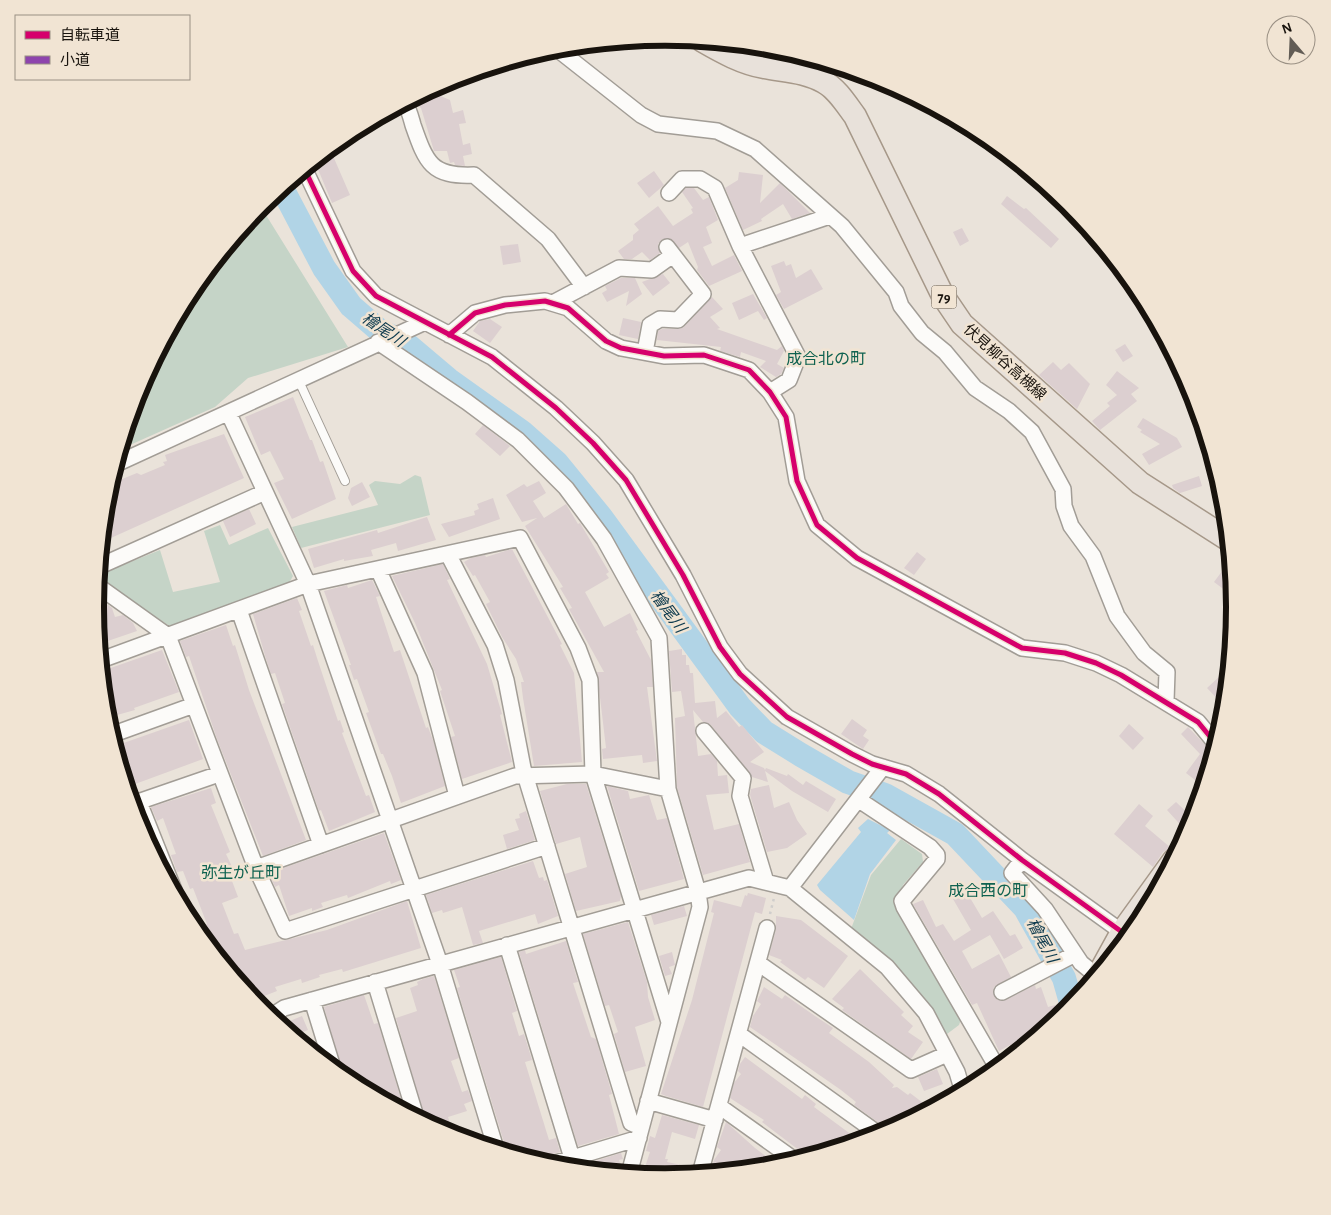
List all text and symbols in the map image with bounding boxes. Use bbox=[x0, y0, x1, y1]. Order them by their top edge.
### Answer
legend bbox=[15, 15, 190, 80]
north arrow bbox=[1266, 15, 1316, 65]
text: N bbox=[1280, 20, 1294, 37]
text: 自転車道 bbox=[60, 27, 120, 43]
text: 小道 bbox=[60, 52, 90, 68]
road number: 79 bbox=[932, 286, 956, 308]
water label: 檜尾川 bbox=[359, 309, 410, 351]
street label: 伏見柳谷高槻線 bbox=[961, 321, 1049, 403]
district label: 成合北の町 bbox=[786, 350, 866, 367]
water label: 檜尾川 bbox=[648, 587, 691, 637]
district label: 弥生が丘町 bbox=[201, 864, 281, 881]
district label: 成合西の町 bbox=[948, 883, 1028, 899]
water label: 檜尾川 bbox=[1024, 915, 1062, 967]

